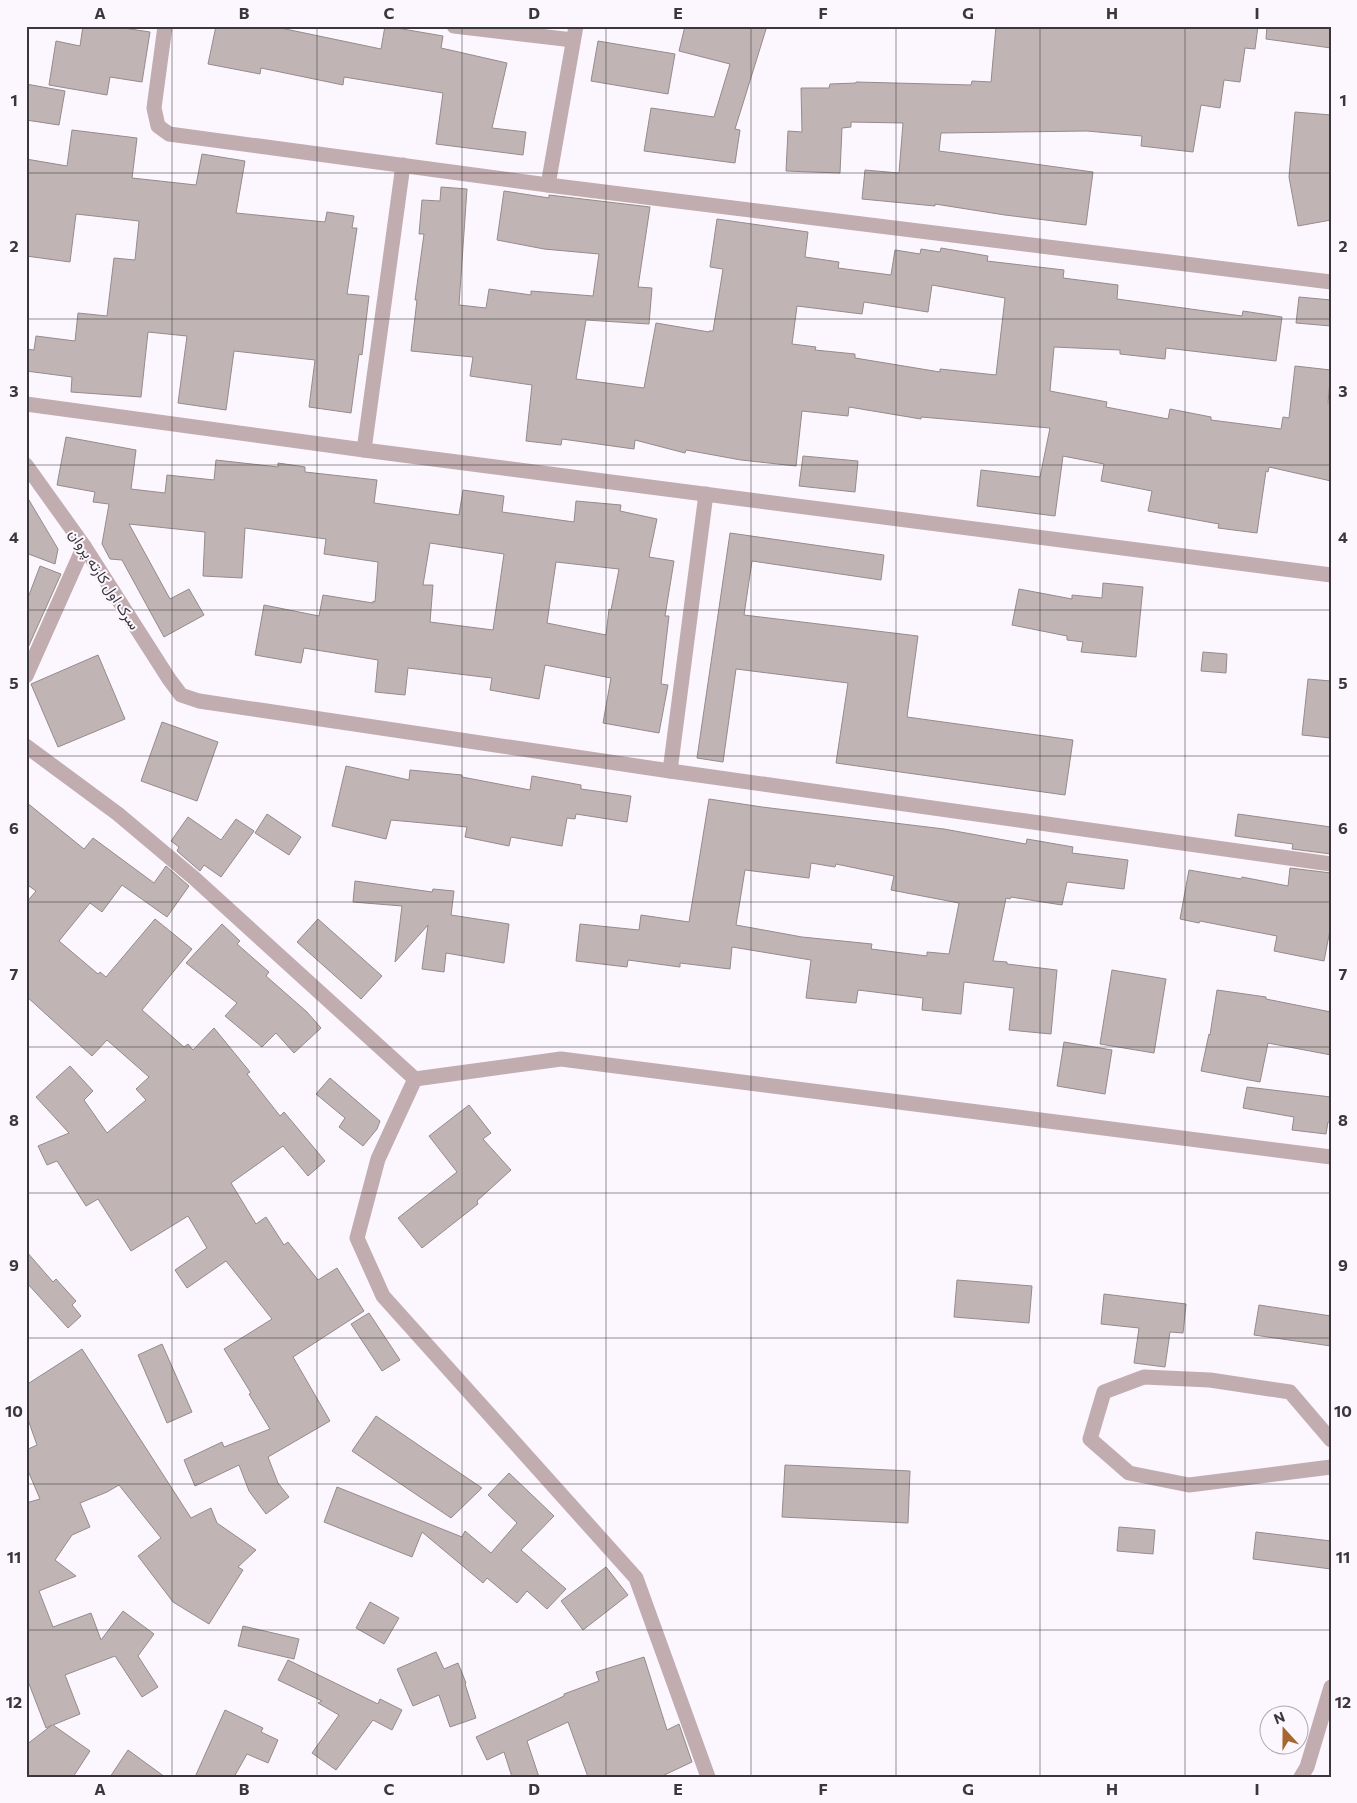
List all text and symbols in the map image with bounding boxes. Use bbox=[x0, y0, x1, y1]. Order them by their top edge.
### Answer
text: A bbox=[94, 3, 106, 22]
text: B bbox=[239, 3, 250, 22]
text: C bbox=[384, 3, 395, 22]
text: D bbox=[528, 3, 540, 22]
text: E bbox=[673, 3, 683, 22]
text: F bbox=[818, 3, 828, 22]
text: G bbox=[962, 3, 974, 22]
text: H bbox=[1106, 3, 1118, 22]
text: I bbox=[1254, 3, 1260, 22]
text: 1 bbox=[10, 90, 18, 109]
text: 1 bbox=[1339, 90, 1347, 109]
text: 2 bbox=[9, 236, 19, 255]
text: 2 bbox=[1338, 236, 1348, 255]
text: 3 bbox=[9, 381, 19, 400]
text: 3 bbox=[1338, 381, 1348, 400]
street label: سرک اول کارته پروان bbox=[64, 525, 144, 634]
text: 4 bbox=[9, 527, 19, 546]
text: 4 bbox=[1338, 527, 1348, 546]
text: 5 bbox=[9, 673, 19, 692]
text: 5 bbox=[1338, 673, 1348, 692]
text: 6 bbox=[9, 818, 19, 837]
text: 6 bbox=[1338, 818, 1348, 837]
text: 7 bbox=[10, 964, 19, 983]
text: 7 bbox=[1339, 964, 1348, 983]
text: 8 bbox=[9, 1110, 19, 1129]
text: 8 bbox=[1338, 1110, 1348, 1129]
text: 9 bbox=[9, 1255, 19, 1274]
text: 9 bbox=[1338, 1255, 1348, 1274]
text: 10 bbox=[5, 1401, 23, 1420]
text: 10 bbox=[1334, 1401, 1352, 1420]
text: 11 bbox=[7, 1547, 21, 1566]
text: 11 bbox=[1336, 1547, 1350, 1566]
text: 12 bbox=[6, 1692, 22, 1711]
text: 12 bbox=[1335, 1692, 1351, 1711]
north arrow bbox=[1260, 1706, 1310, 1756]
text: N bbox=[1271, 1708, 1287, 1727]
text: A bbox=[94, 1779, 106, 1798]
text: B bbox=[239, 1779, 250, 1798]
text: C bbox=[384, 1779, 395, 1798]
text: D bbox=[528, 1779, 540, 1798]
text: E bbox=[673, 1779, 683, 1798]
text: F bbox=[818, 1779, 828, 1798]
text: G bbox=[962, 1779, 974, 1798]
text: H bbox=[1106, 1779, 1118, 1798]
text: I bbox=[1254, 1779, 1260, 1798]

